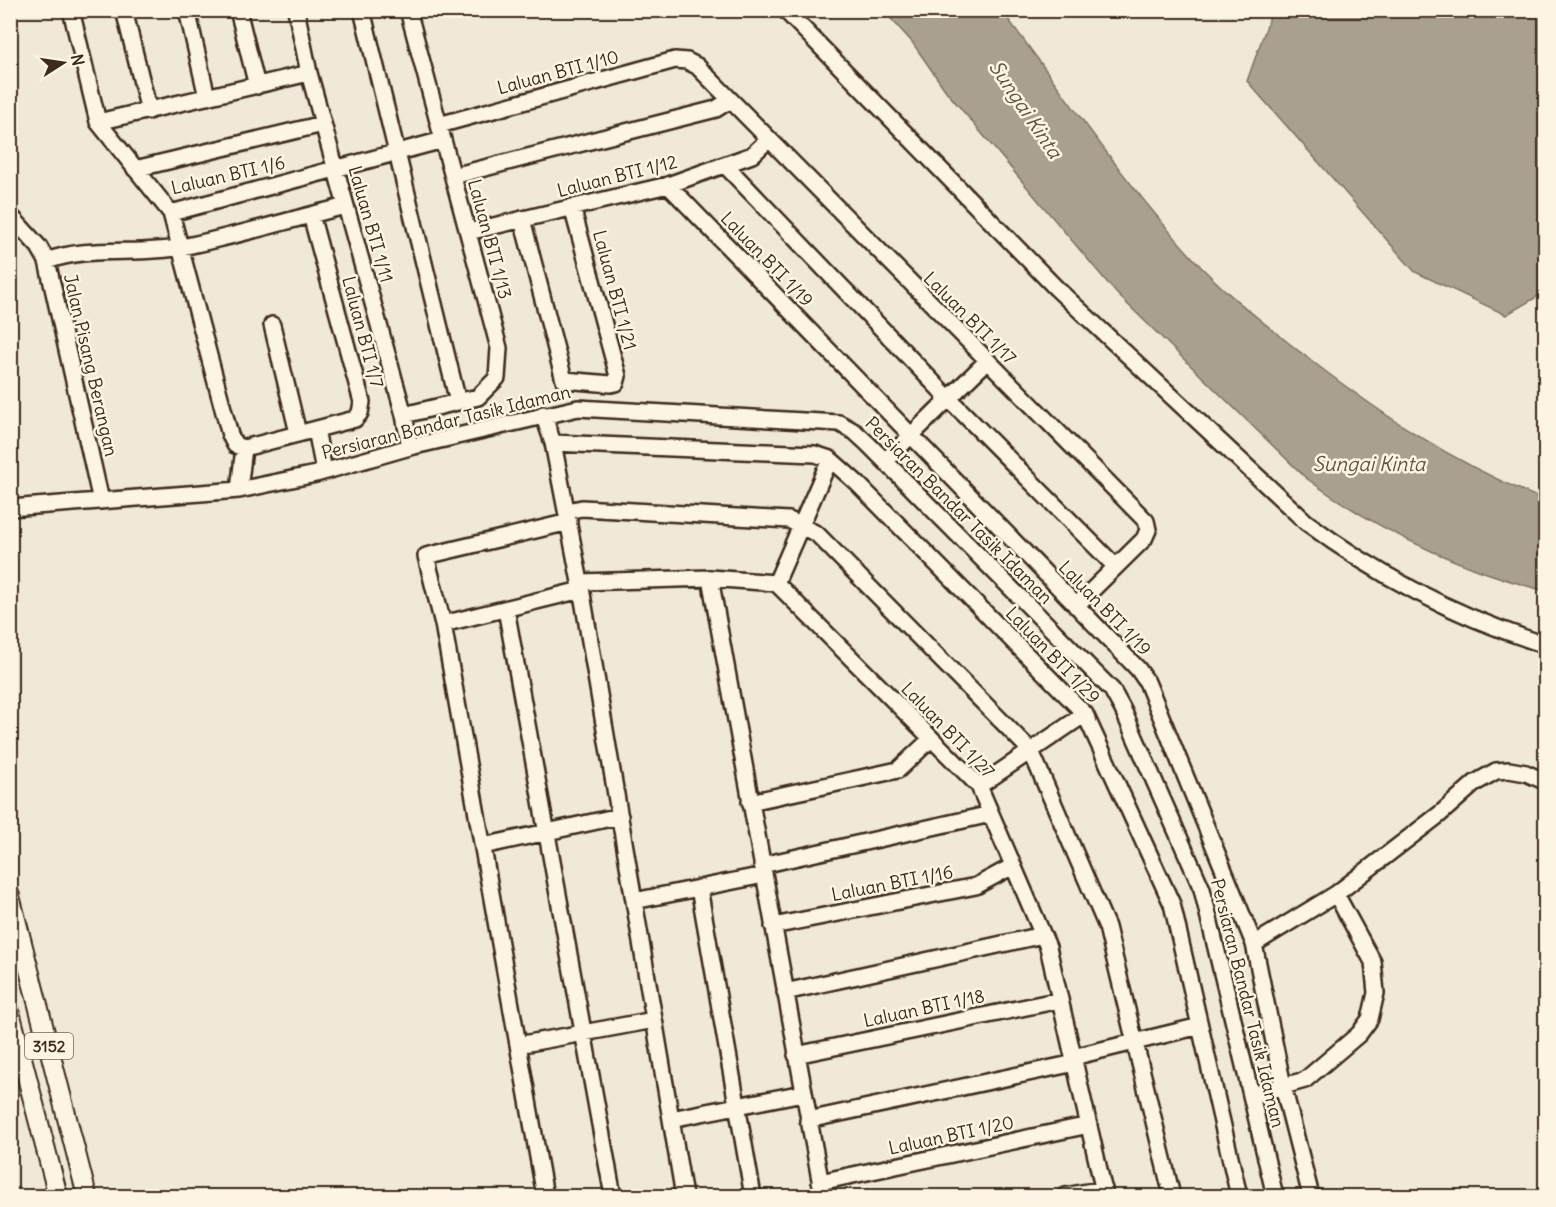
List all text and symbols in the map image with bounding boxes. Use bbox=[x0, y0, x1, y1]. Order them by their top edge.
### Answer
north arrow bbox=[33, 33, 93, 93]
street label: Laluan BTI 1/10 bbox=[495, 45, 621, 99]
text: N bbox=[67, 52, 89, 67]
water label: Sungai Kinta bbox=[984, 55, 1069, 164]
street label: Laluan BTI 1/12 bbox=[555, 150, 680, 202]
street label: Laluan BTI 1/6 bbox=[169, 151, 287, 199]
street label: Laluan BTI 1/11 bbox=[343, 163, 399, 285]
street label: Laluan BTI 1/13 bbox=[463, 176, 517, 302]
street label: Laluan BTI 1/19 bbox=[716, 207, 818, 311]
street label: Laluan BTI 1/21 bbox=[588, 228, 642, 352]
street label: Laluan BTI 1/17 bbox=[919, 267, 1021, 369]
street label: Jalan Pisang Berangan bbox=[59, 272, 123, 458]
street label: Laluan BTI 1/7 bbox=[337, 274, 389, 391]
street label: Persiaran Bandar Tasik Idaman bbox=[319, 380, 573, 464]
street label: Persiaran Bandar Tasik Idaman bbox=[860, 411, 1058, 609]
water label: Sungai Kinta bbox=[1313, 451, 1427, 476]
street label: Laluan BTI 1/19 bbox=[1054, 556, 1156, 660]
street label: Laluan BTI 1/29 bbox=[1001, 602, 1105, 708]
street label: Laluan BTI 1/27 bbox=[896, 677, 1000, 783]
street label: Laluan BTI 1/16 bbox=[829, 860, 955, 906]
street label: Persiaran Bandar Tasik Idaman bbox=[1206, 876, 1290, 1130]
street label: Laluan BTI 1/18 bbox=[861, 984, 987, 1032]
road number: 3152 bbox=[25, 1033, 73, 1059]
street label: Laluan BTI 1/20 bbox=[886, 1110, 1016, 1160]

